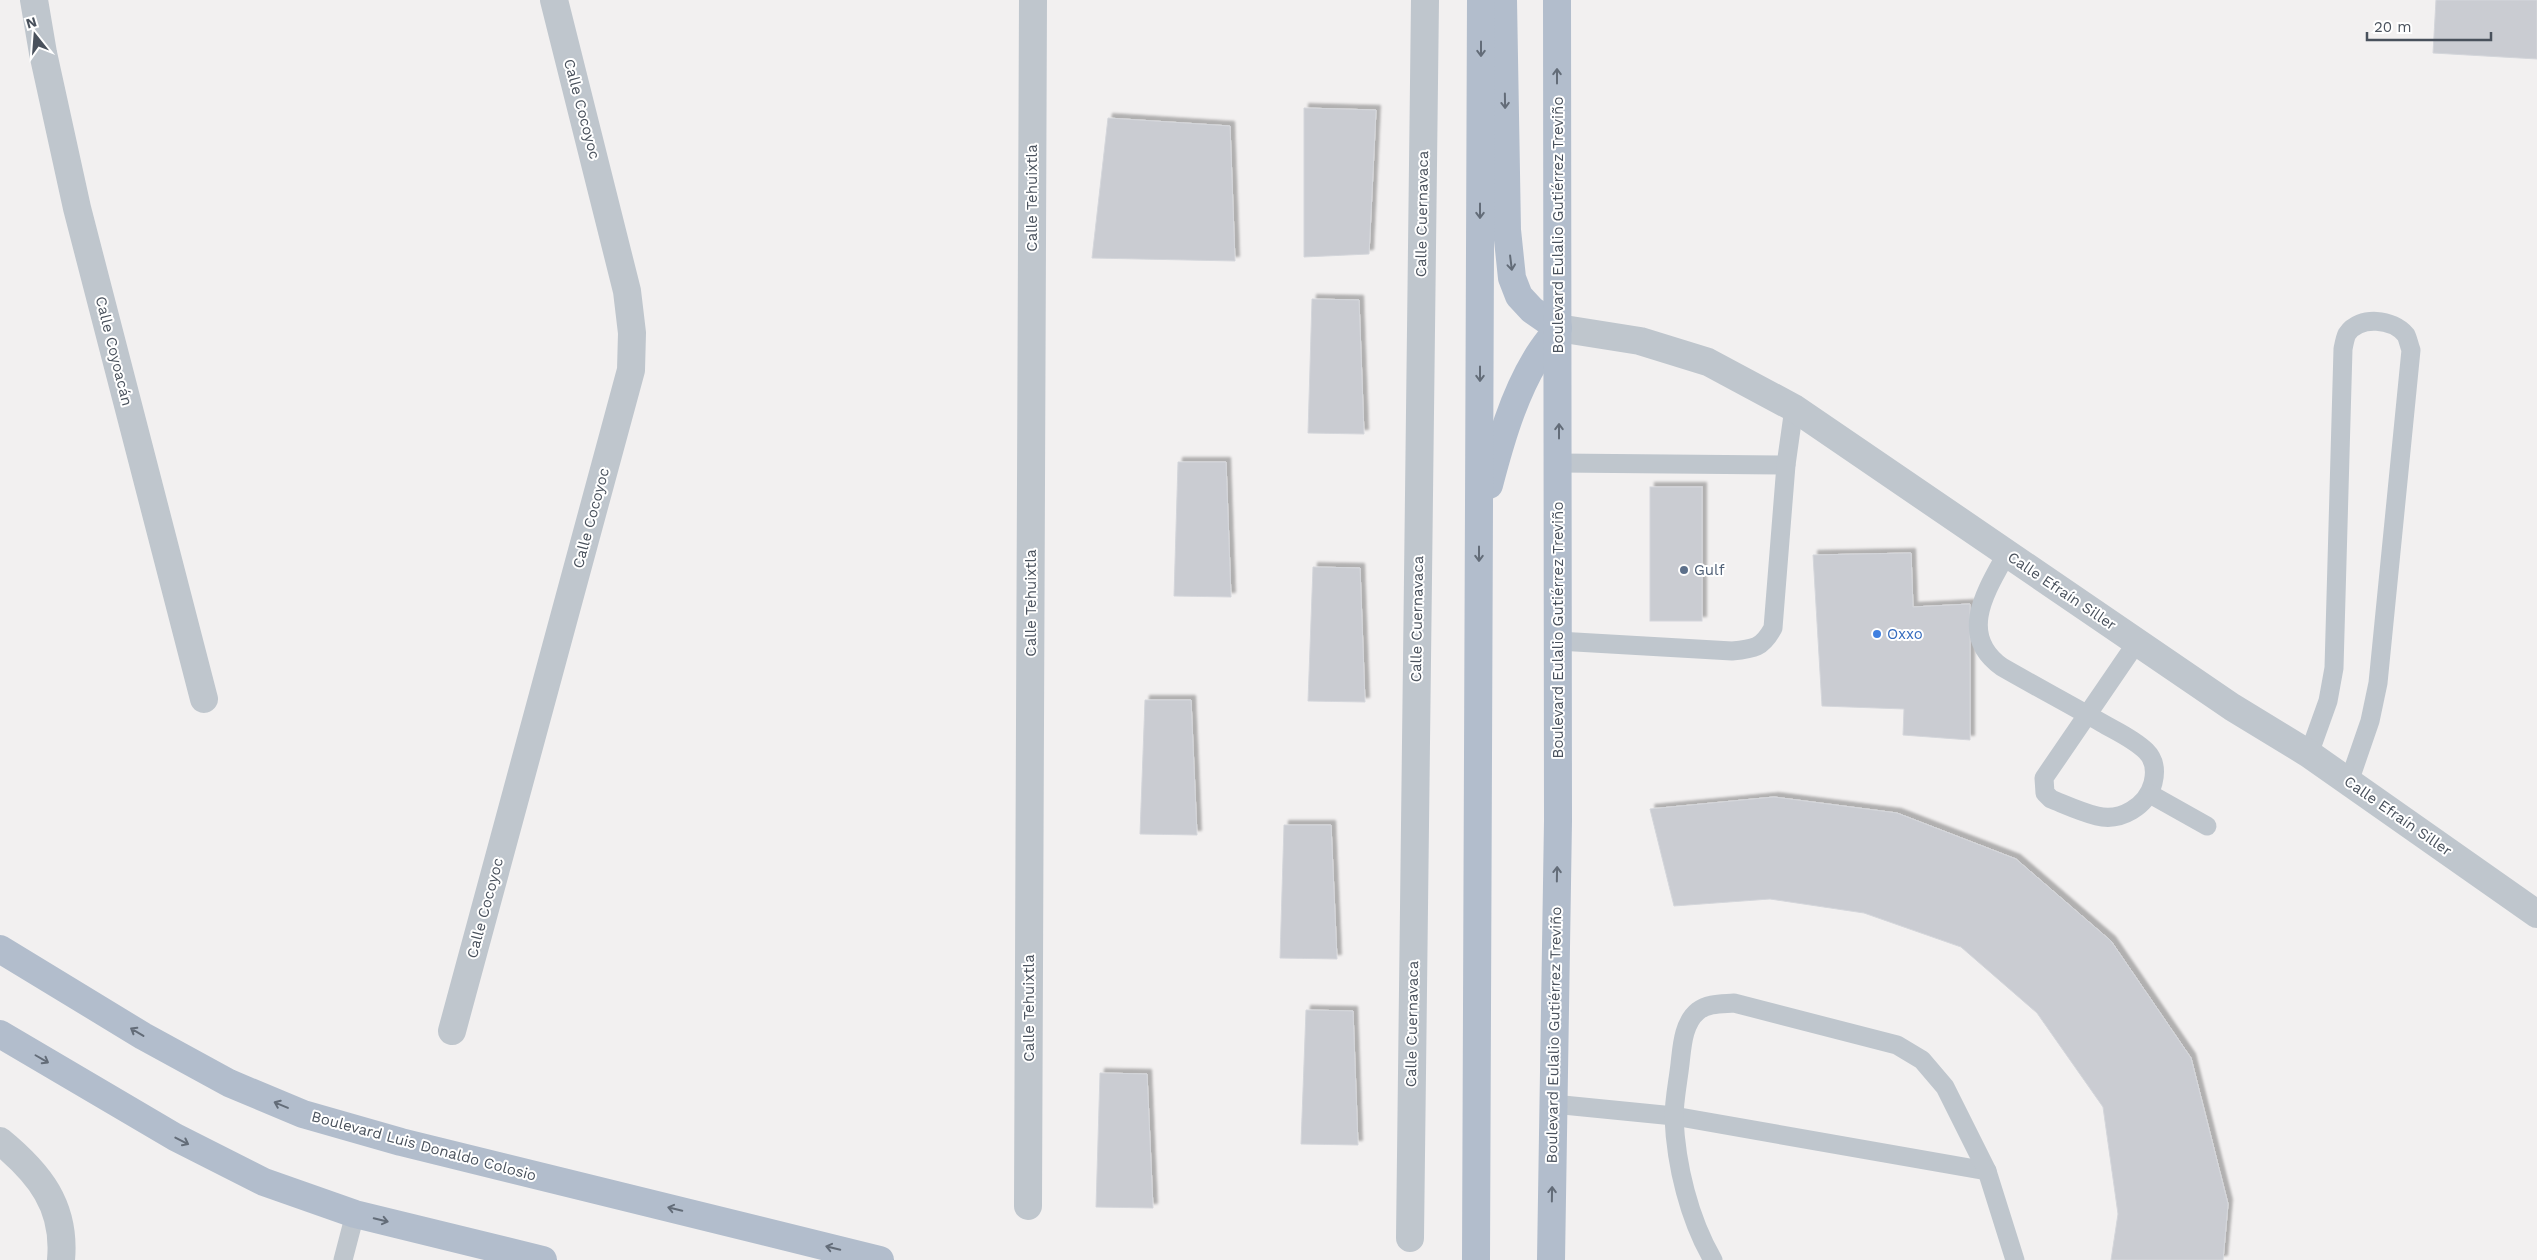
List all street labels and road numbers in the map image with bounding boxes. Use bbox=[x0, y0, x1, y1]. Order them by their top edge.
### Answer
street label: Calle Cocoyoc bbox=[560, 57, 604, 161]
street label: Boulevard Eulalio Gutiérrez Treviño bbox=[1549, 97, 1567, 353]
street label: Calle Tehuixtla bbox=[1023, 144, 1041, 252]
street label: Calle Cuernavaca bbox=[1412, 150, 1432, 277]
street label: Calle Coyoacán bbox=[92, 294, 136, 408]
street label: Calle Cocoyoc bbox=[569, 466, 613, 570]
street label: Boulevard Eulalio Gutiérrez Treviño bbox=[1549, 502, 1567, 758]
street label: Calle Efraín Siller bbox=[2004, 548, 2120, 634]
street label: Calle Tehuixtla bbox=[1022, 549, 1040, 657]
street label: Calle Cuernavaca bbox=[1407, 555, 1427, 682]
street label: Calle Efraín Siller bbox=[2341, 772, 2455, 860]
street label: Calle Cocoyoc bbox=[463, 856, 507, 960]
street label: Boulevard Eulalio Gutiérrez Treviño bbox=[1543, 906, 1565, 1164]
street label: Calle Tehuixtla bbox=[1020, 954, 1038, 1062]
street label: Calle Cuernavaca bbox=[1402, 960, 1422, 1087]
street label: Boulevard Luis Donaldo Colosio bbox=[310, 1107, 538, 1185]

